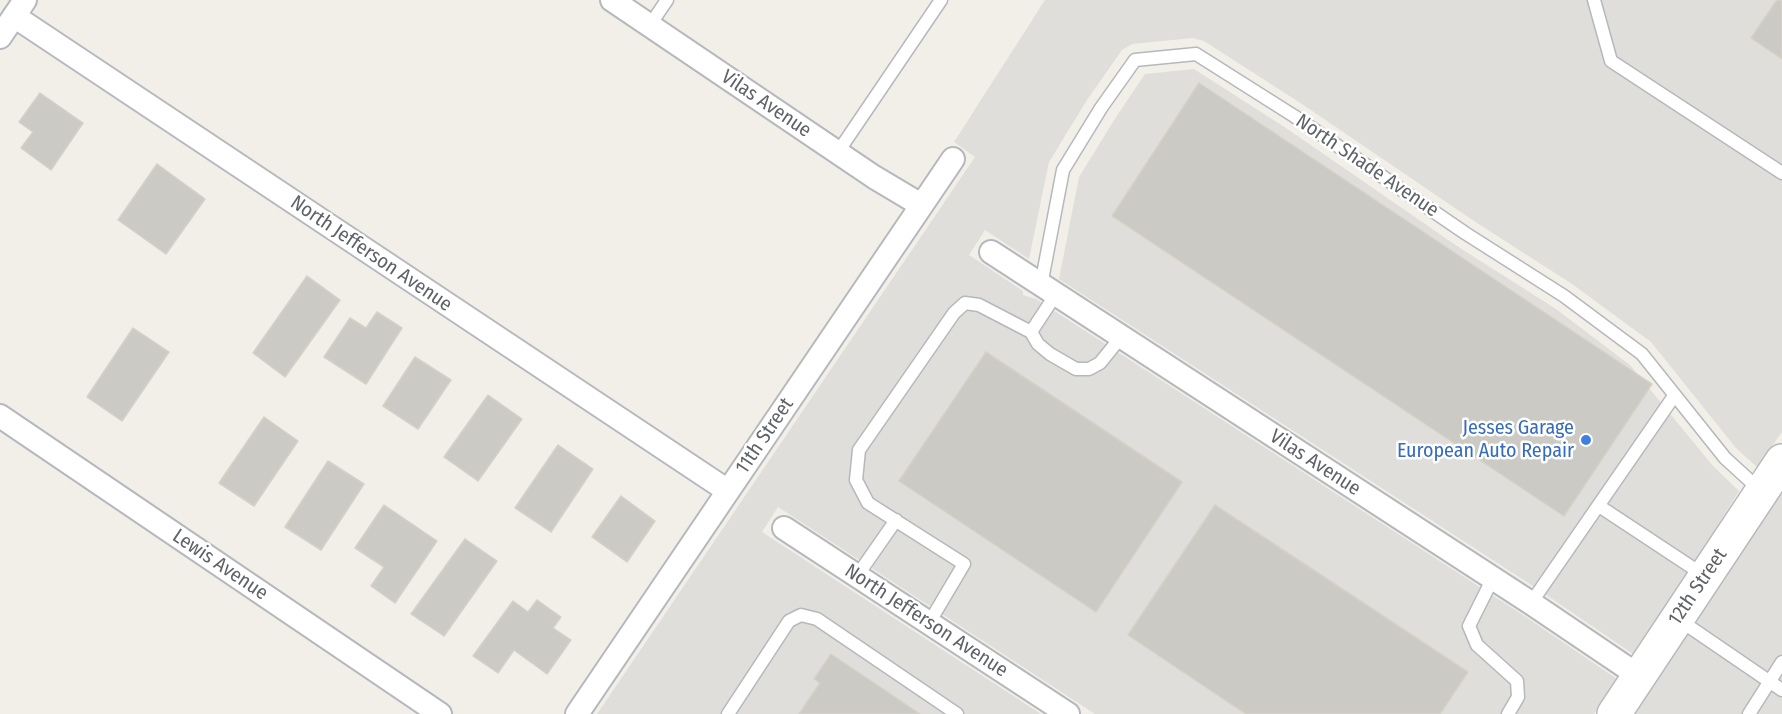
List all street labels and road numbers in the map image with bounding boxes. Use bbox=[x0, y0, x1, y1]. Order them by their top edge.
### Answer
street label: Vilas Avenue bbox=[716, 65, 816, 143]
street label: North Shade Avenue bbox=[1291, 109, 1443, 223]
street label: North Jefferson Avenue bbox=[286, 191, 456, 317]
street label: 11th Street bbox=[731, 394, 799, 478]
street label: Vilas Avenue bbox=[1265, 425, 1365, 501]
street label: Lewis Avenue bbox=[168, 524, 272, 606]
street label: 12th Street bbox=[1664, 544, 1732, 630]
street label: North Jefferson Avenue bbox=[840, 559, 1012, 683]

